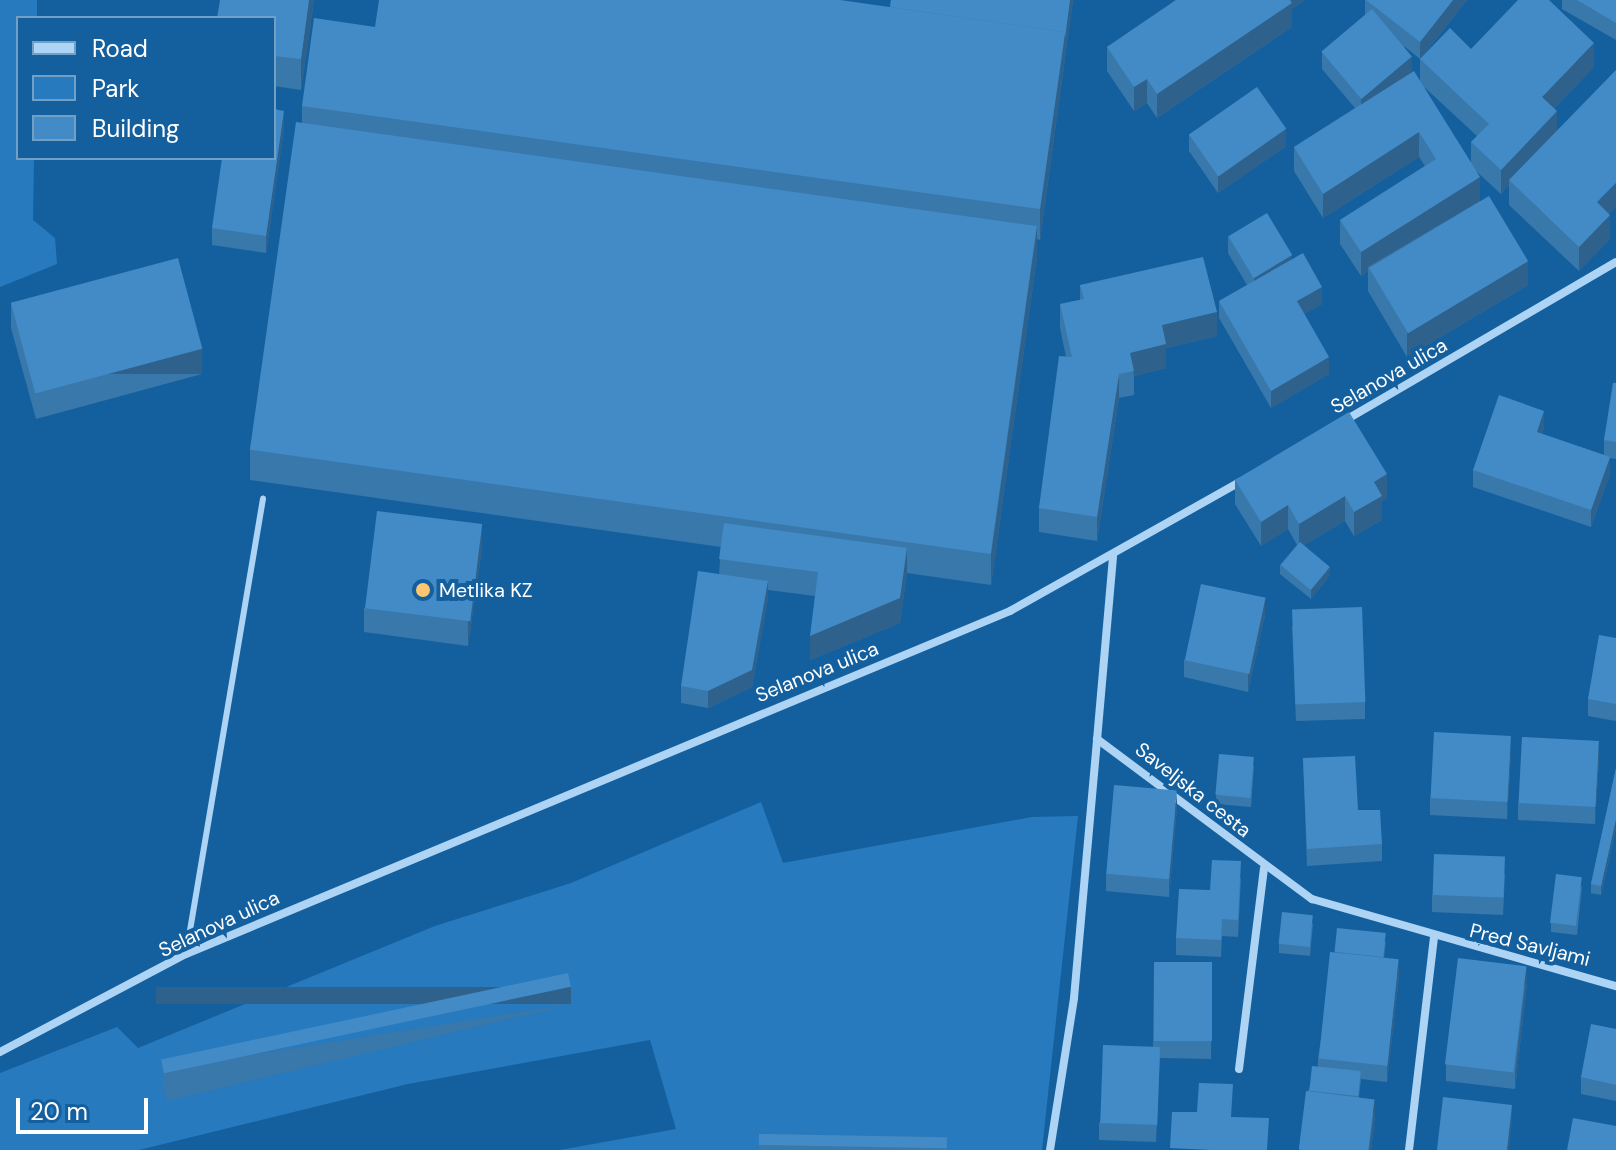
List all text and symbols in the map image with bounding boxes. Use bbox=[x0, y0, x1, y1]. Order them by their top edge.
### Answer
legend bbox=[16, 16, 276, 160]
text: Road bbox=[92, 33, 148, 64]
text: Park bbox=[92, 73, 139, 104]
text: Building bbox=[92, 113, 179, 144]
street label: Selanova ulica bbox=[1327, 333, 1451, 419]
place label: Metlika KZ bbox=[439, 578, 533, 602]
marker: Metlika KZ bbox=[414, 581, 432, 599]
street label: Selanova ulica bbox=[752, 636, 882, 708]
street label: Saveljska cesta bbox=[1130, 737, 1256, 843]
street label: Selanova ulica bbox=[155, 886, 283, 962]
street label: Pred Savljami bbox=[1467, 918, 1593, 972]
scale bar bbox=[20, 1082, 152, 1132]
text: 20 m bbox=[30, 1096, 88, 1127]

